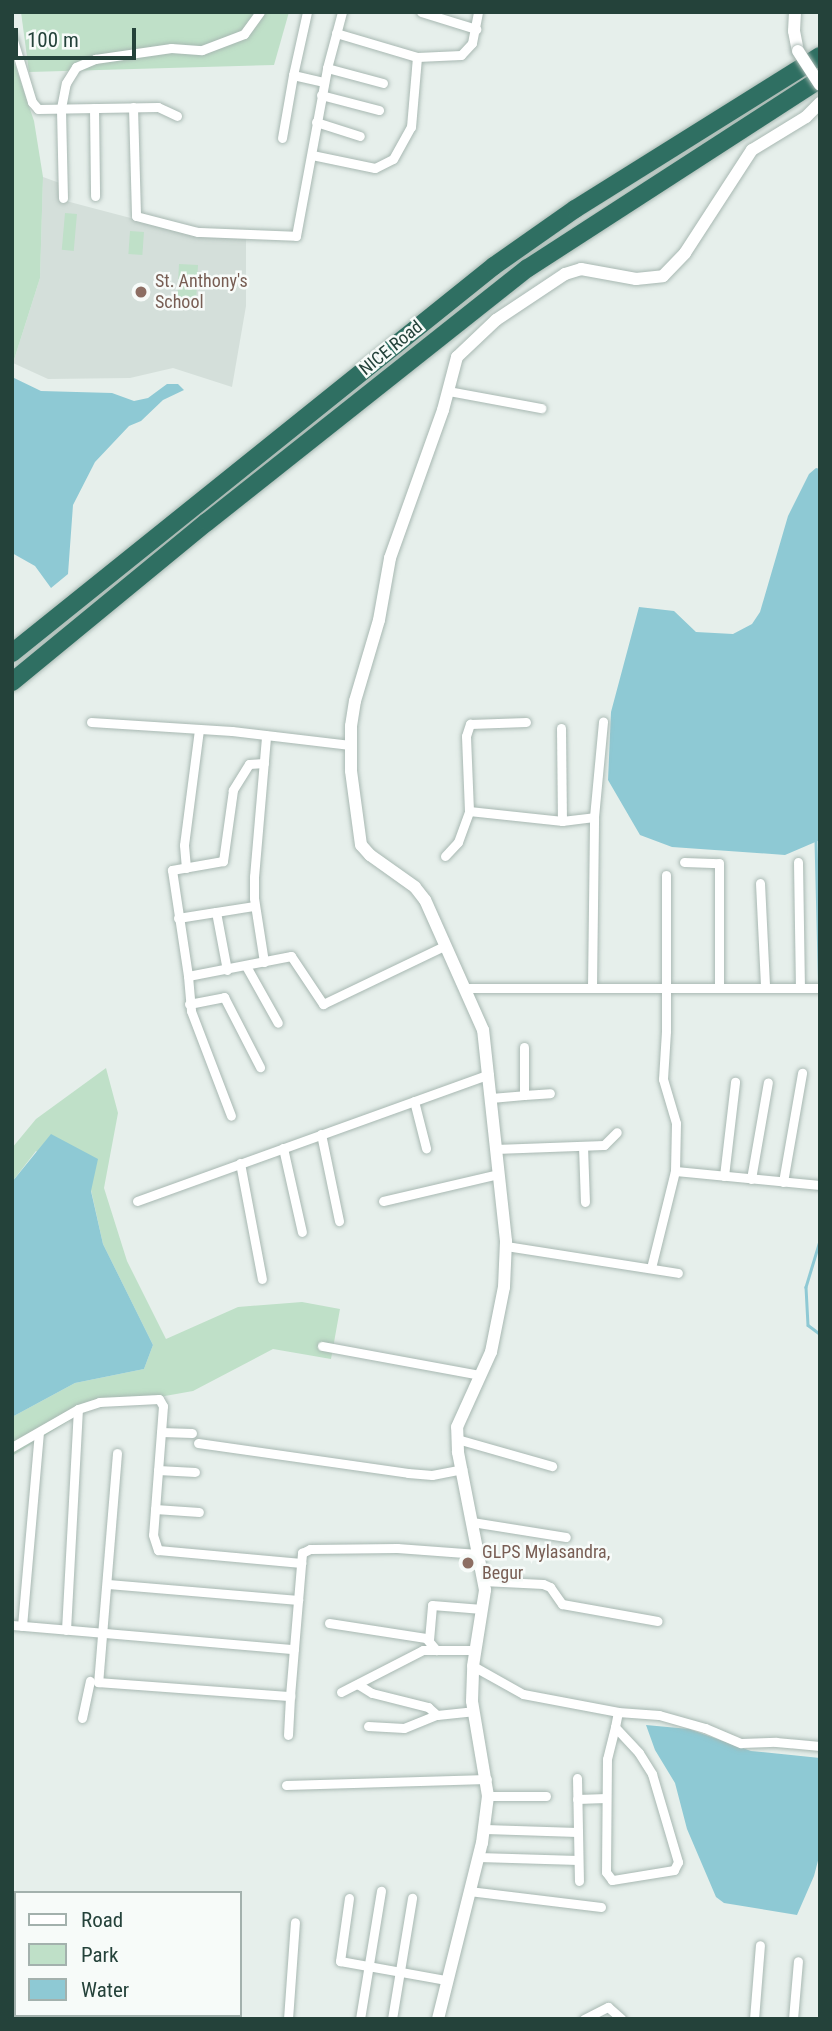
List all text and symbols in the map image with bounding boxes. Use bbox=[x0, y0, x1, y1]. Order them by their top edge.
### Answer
scale bar bbox=[18, 14, 140, 58]
text: 100 m bbox=[27, 28, 79, 52]
place label: St. Anthony's School bbox=[155, 271, 248, 314]
marker: St. Anthony's School bbox=[133, 284, 149, 300]
street label: NICE Road bbox=[355, 316, 427, 380]
place label: GLPS Mylasandra, Begur bbox=[482, 1542, 610, 1584]
marker: GLPS Mylasandra, Begur bbox=[460, 1555, 476, 1571]
legend bbox=[14, 1891, 242, 2017]
text: Road bbox=[81, 1908, 123, 1932]
text: Park bbox=[81, 1943, 118, 1967]
text: Water bbox=[81, 1978, 129, 2002]

